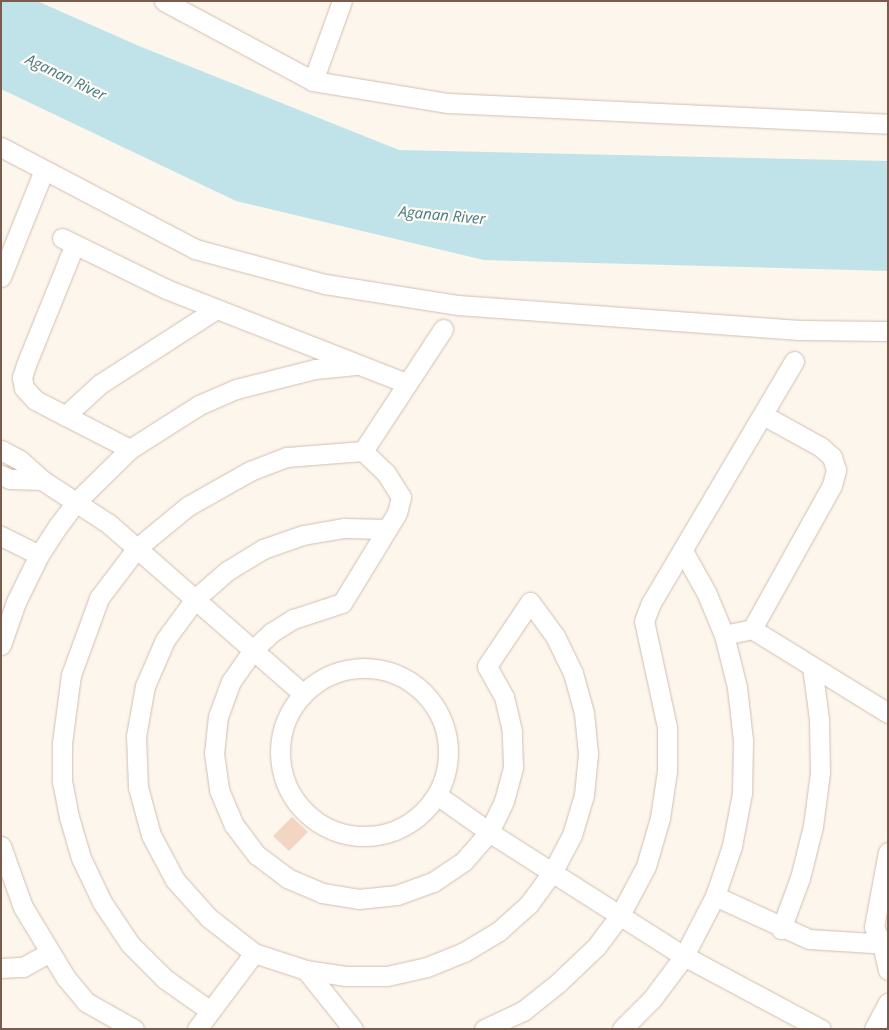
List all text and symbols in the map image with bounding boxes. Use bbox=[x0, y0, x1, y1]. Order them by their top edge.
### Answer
water label: Aganan River bbox=[23, 50, 109, 104]
water label: Aganan River bbox=[398, 202, 486, 228]

